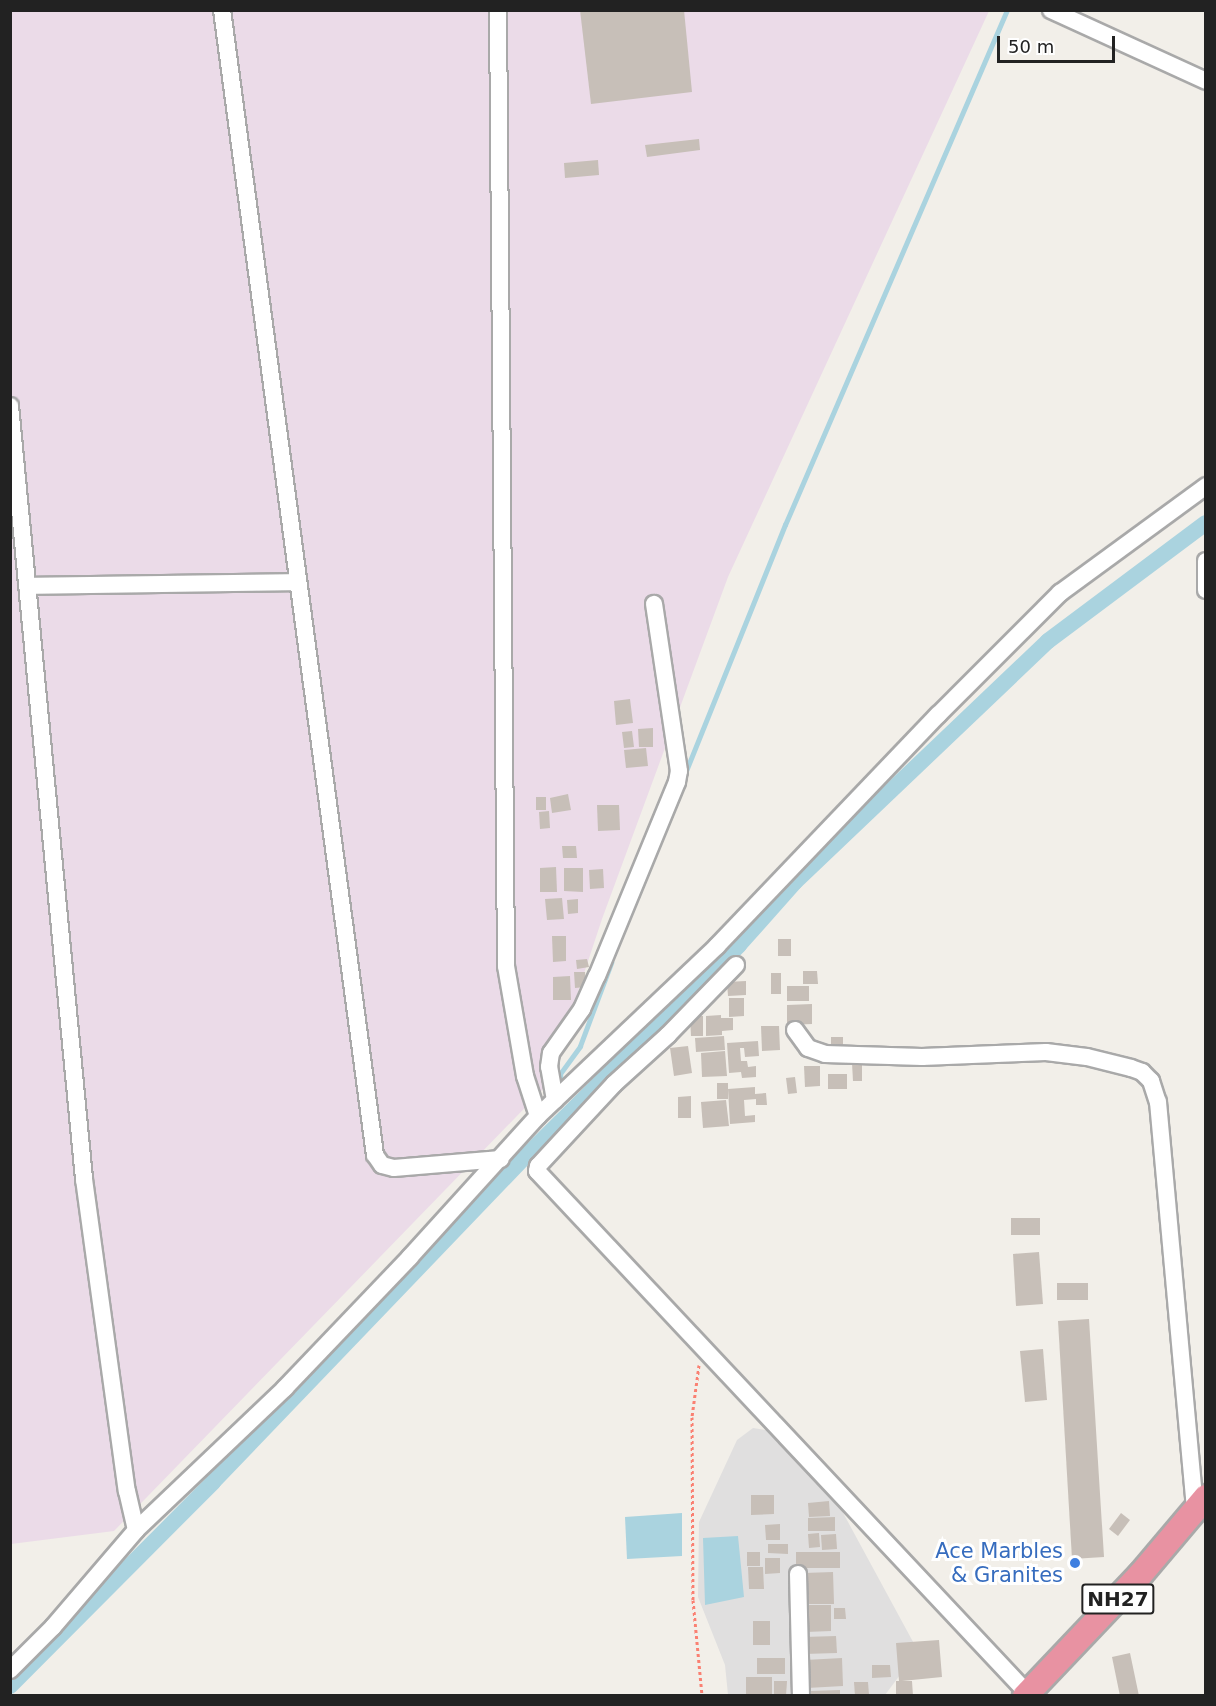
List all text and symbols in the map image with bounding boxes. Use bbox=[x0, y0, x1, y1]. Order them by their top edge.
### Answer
scale bar bbox=[1000, 24, 1118, 62]
text: 50 m bbox=[1008, 36, 1054, 57]
place label: Ace Marbles & Granites bbox=[935, 1538, 1063, 1588]
marker: Ace Marbles & Granites bbox=[1068, 1556, 1082, 1570]
road number: NH27 bbox=[1080, 1582, 1156, 1616]

